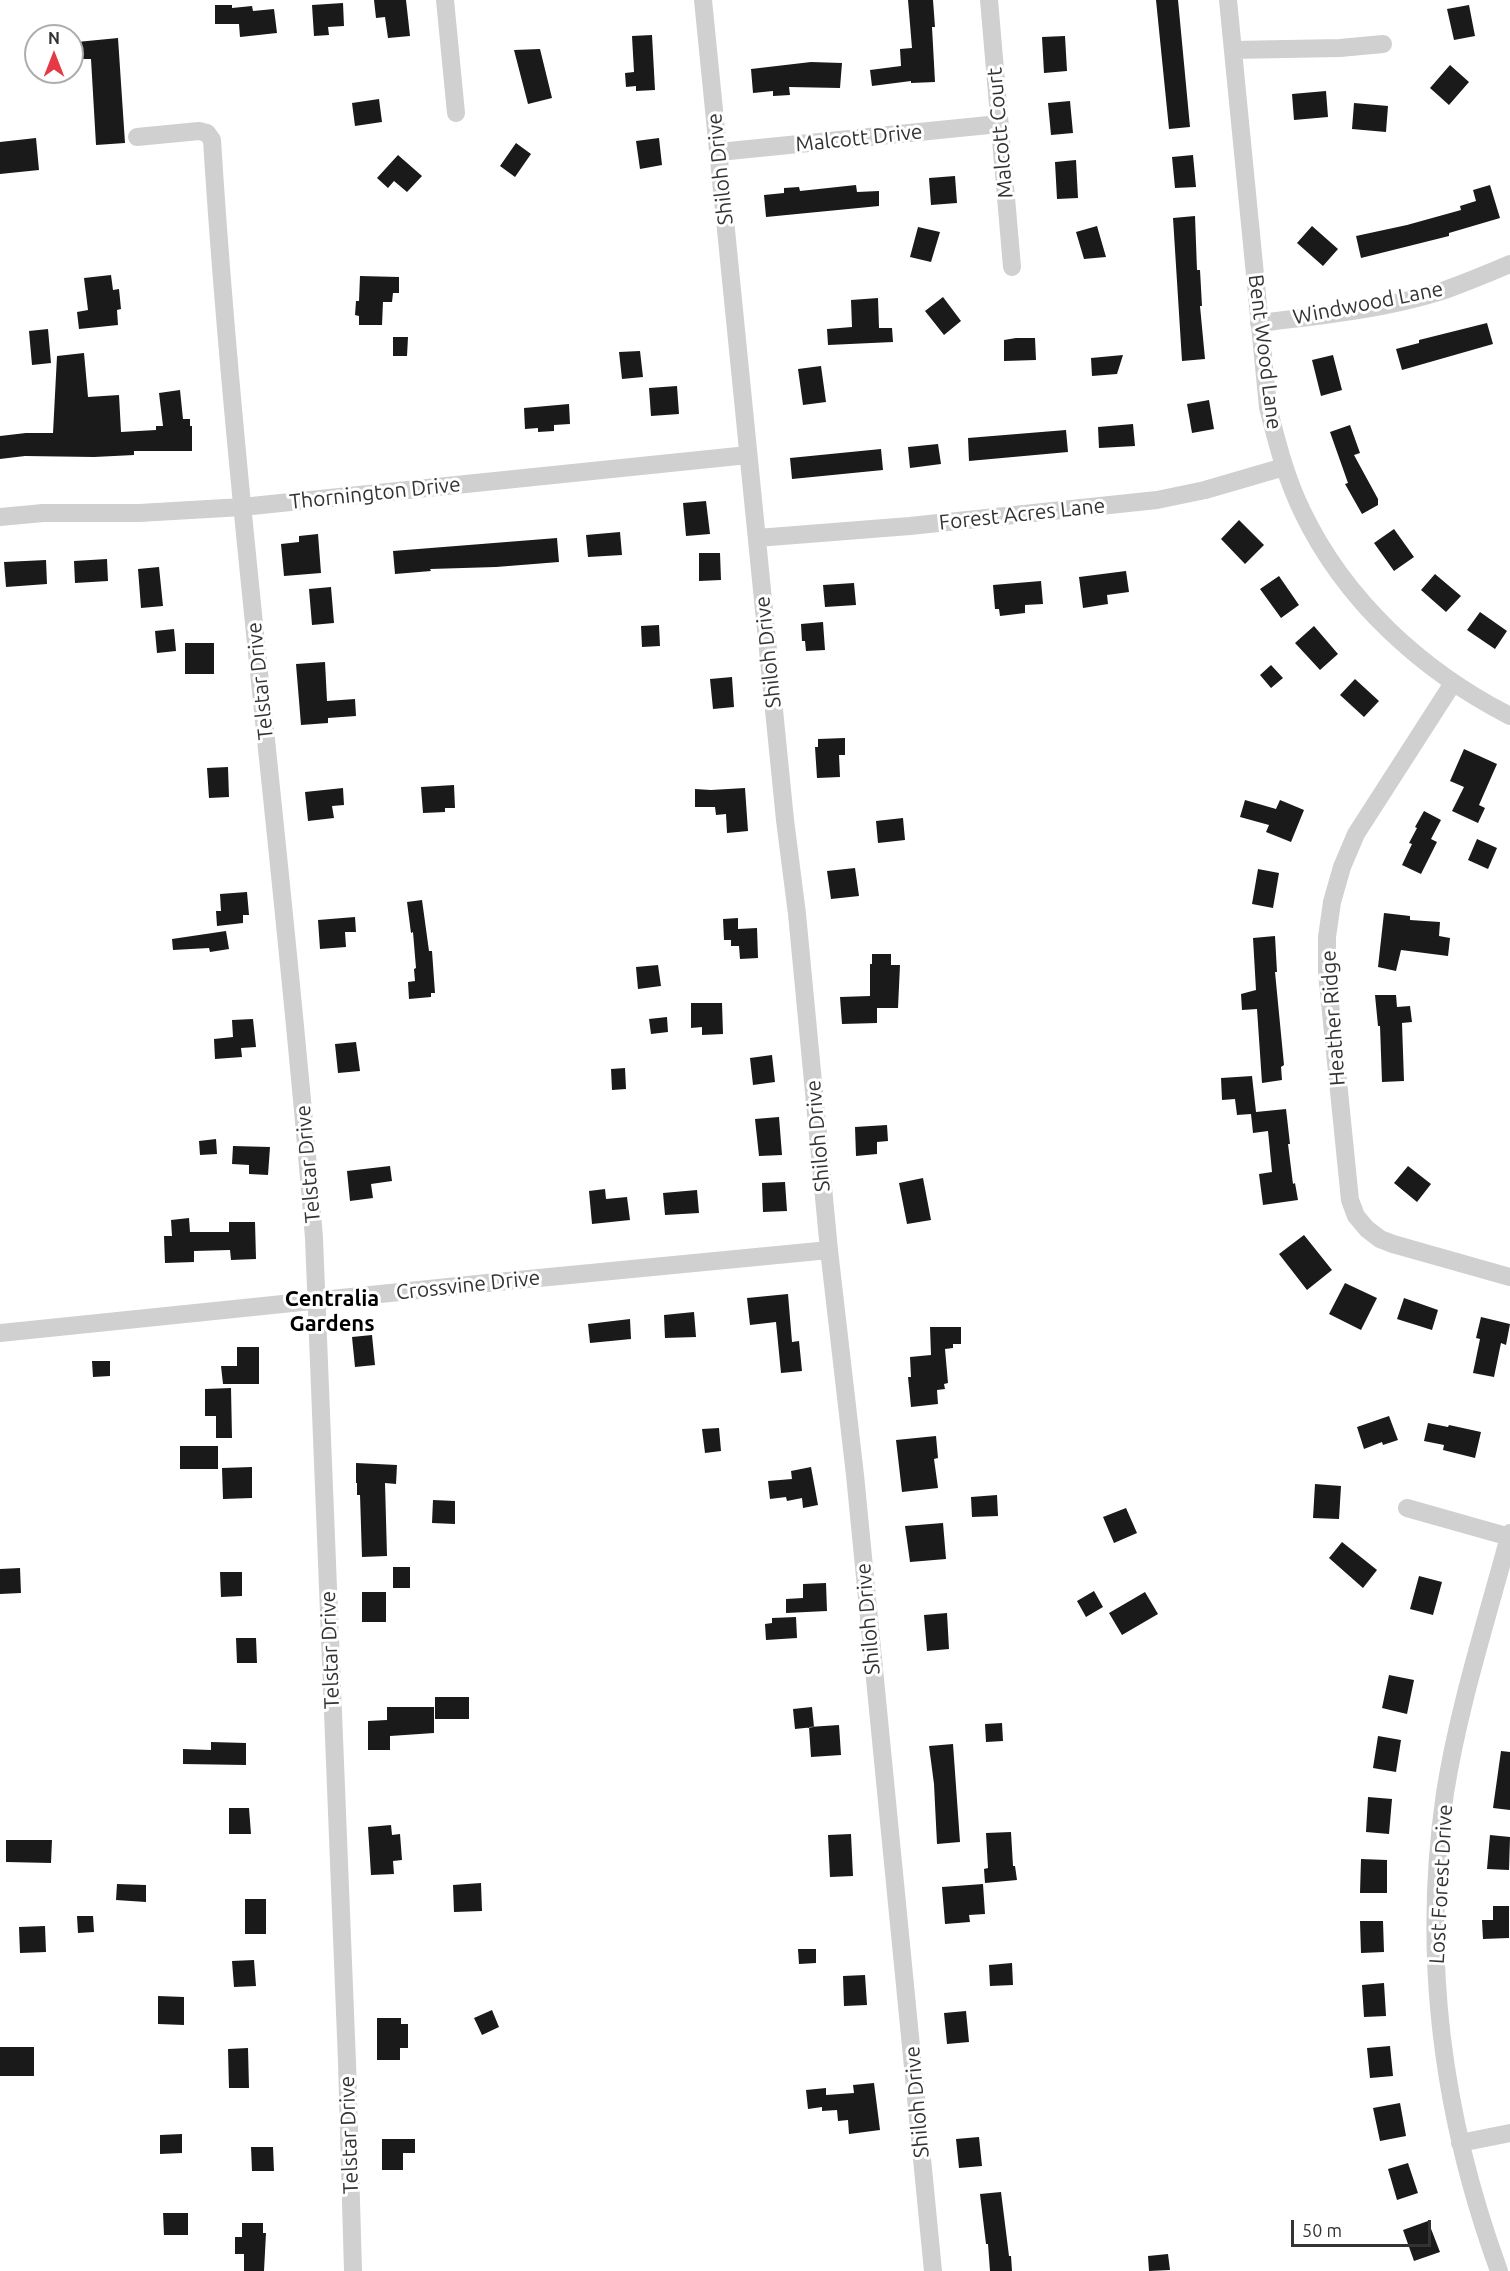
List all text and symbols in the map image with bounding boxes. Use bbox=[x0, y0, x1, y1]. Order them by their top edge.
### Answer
north arrow bbox=[24, 24, 84, 84]
text: N bbox=[48, 29, 60, 47]
street label: Malcott Court bbox=[982, 67, 1018, 199]
street label: Shiloh Drive bbox=[702, 112, 738, 226]
street label: Malcott Drive bbox=[794, 119, 924, 157]
street label: Bent Wood Lane bbox=[1243, 273, 1287, 431]
street label: Windwood Lane bbox=[1291, 276, 1445, 330]
street label: Thornington Drive bbox=[288, 471, 462, 515]
street label: Forest Acres Lane bbox=[938, 493, 1106, 535]
street label: Shiloh Drive bbox=[750, 595, 786, 709]
street label: Telstar Drive bbox=[241, 621, 279, 741]
street label: Heather Ridge bbox=[1316, 949, 1350, 1087]
street label: Shiloh Drive bbox=[801, 1079, 835, 1193]
street label: Telstar Drive bbox=[290, 1104, 326, 1224]
street label: Crossvine Drive bbox=[395, 1265, 541, 1305]
district label: Centralia Gardens bbox=[285, 1286, 379, 1338]
street label: Shiloh Drive bbox=[851, 1562, 885, 1676]
street label: Telstar Drive bbox=[315, 1590, 345, 1710]
street label: Lost Forest Drive bbox=[1424, 1804, 1458, 1964]
street label: Shiloh Drive bbox=[900, 2045, 934, 2159]
street label: Telstar Drive bbox=[334, 2075, 364, 2195]
scale bar bbox=[1294, 2208, 1434, 2246]
text: 50 m bbox=[1302, 2220, 1342, 2240]

